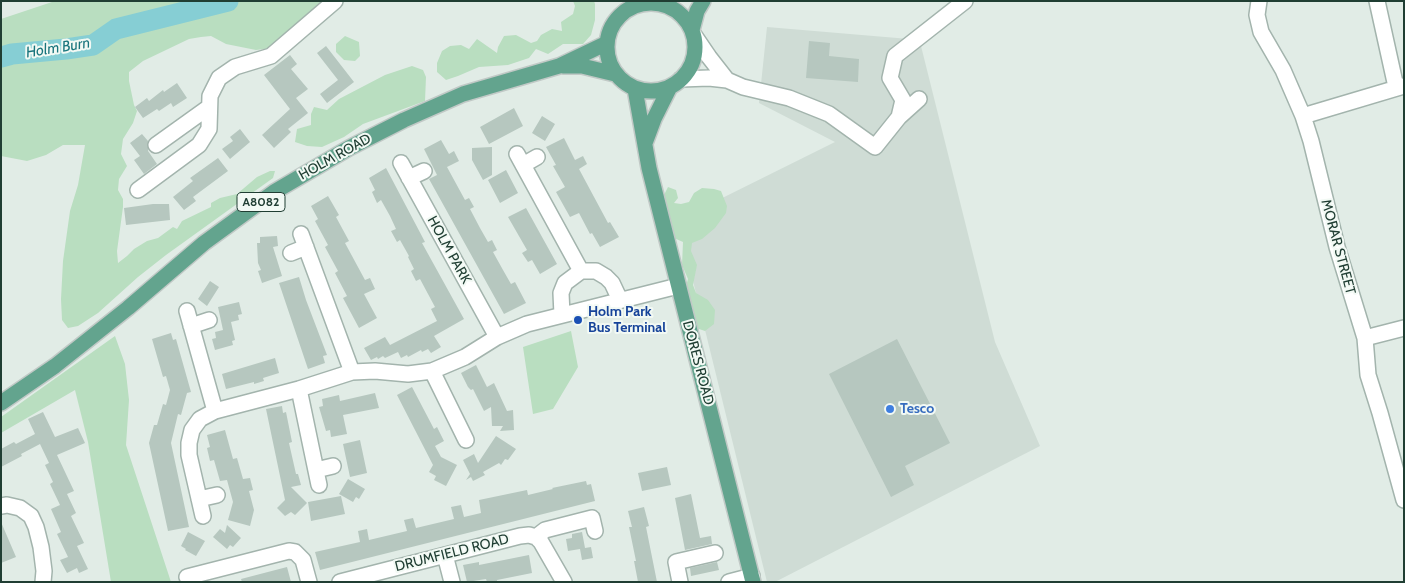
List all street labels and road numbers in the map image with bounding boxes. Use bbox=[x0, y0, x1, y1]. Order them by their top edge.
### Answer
street label: HOLM ROAD bbox=[296, 130, 374, 184]
road number: A8082 bbox=[237, 192, 285, 212]
street label: MORAR STREET bbox=[1317, 198, 1359, 296]
street label: HOLM PARK bbox=[424, 213, 474, 287]
street label: DORES ROAD bbox=[679, 319, 717, 407]
street label: DRUMFIELD ROAD bbox=[393, 531, 511, 575]

